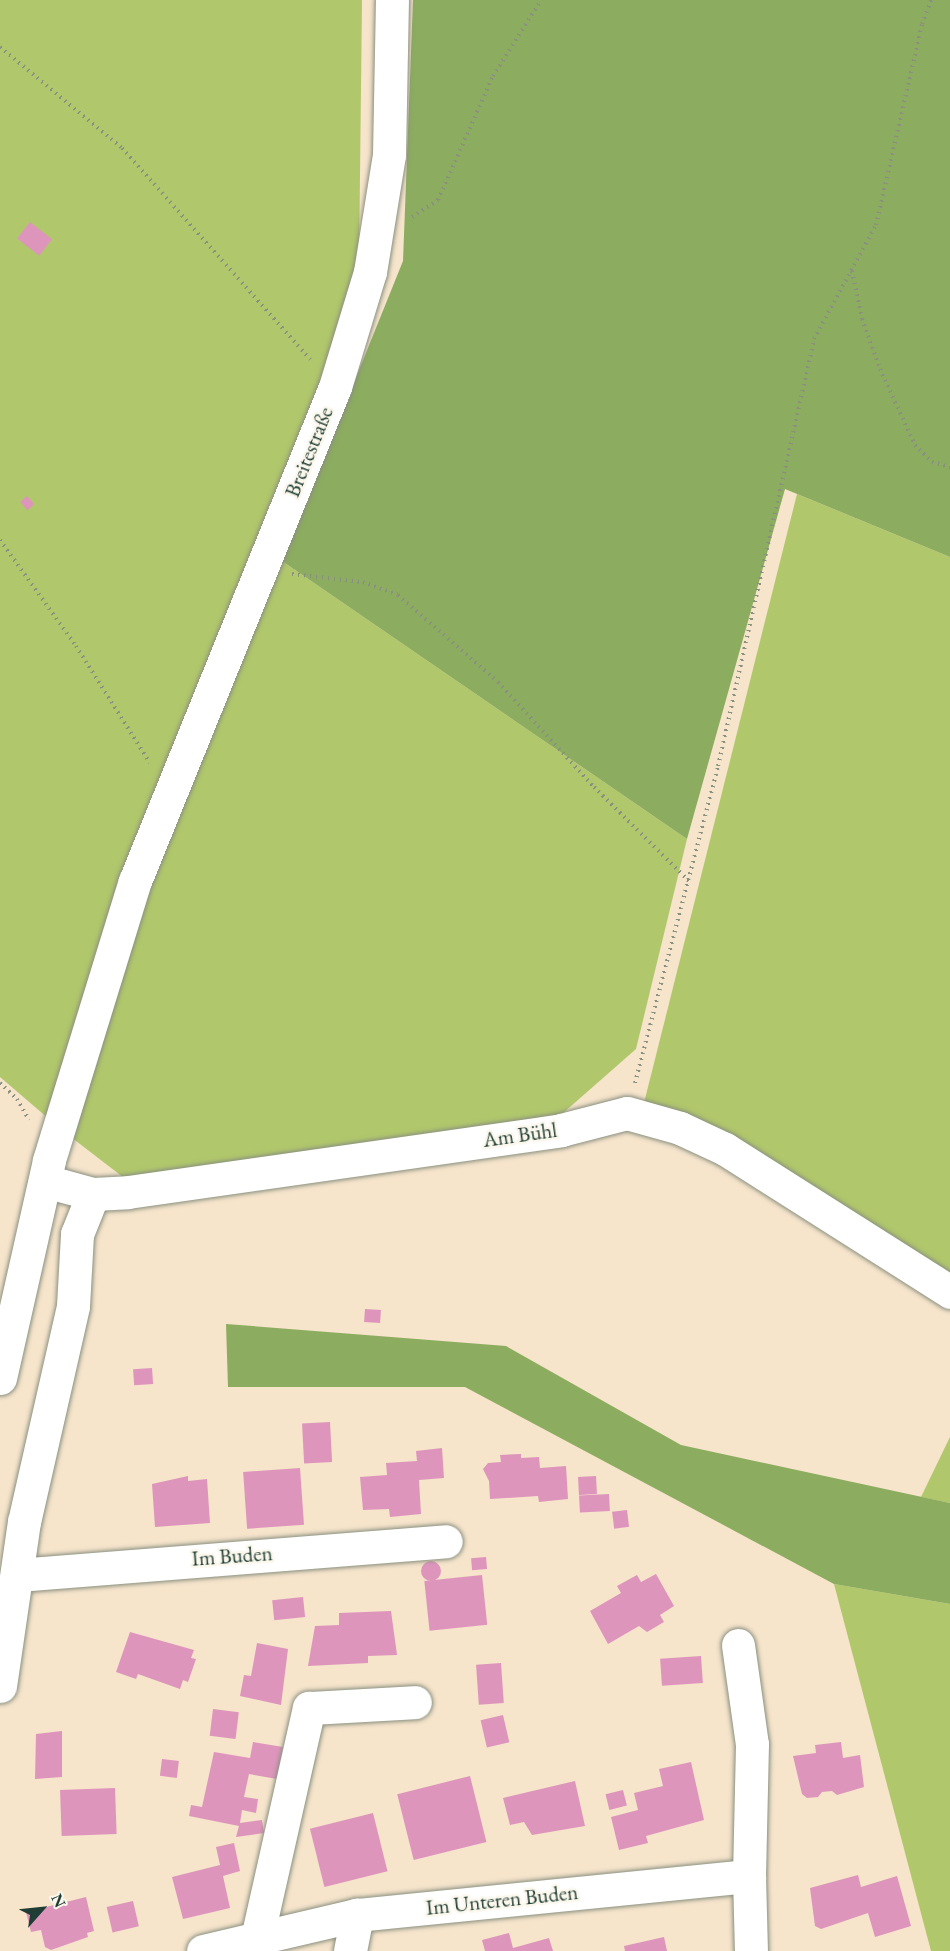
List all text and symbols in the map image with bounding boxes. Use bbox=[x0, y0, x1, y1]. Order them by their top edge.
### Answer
street label: Breitestraße bbox=[280, 403, 338, 501]
street label: Am Bühl bbox=[481, 1117, 559, 1153]
street label: Im Buden bbox=[191, 1541, 273, 1571]
north arrow bbox=[12, 1879, 72, 1939]
street label: Im Unteren Buden bbox=[425, 1879, 579, 1921]
text: N bbox=[46, 1890, 71, 1911]

